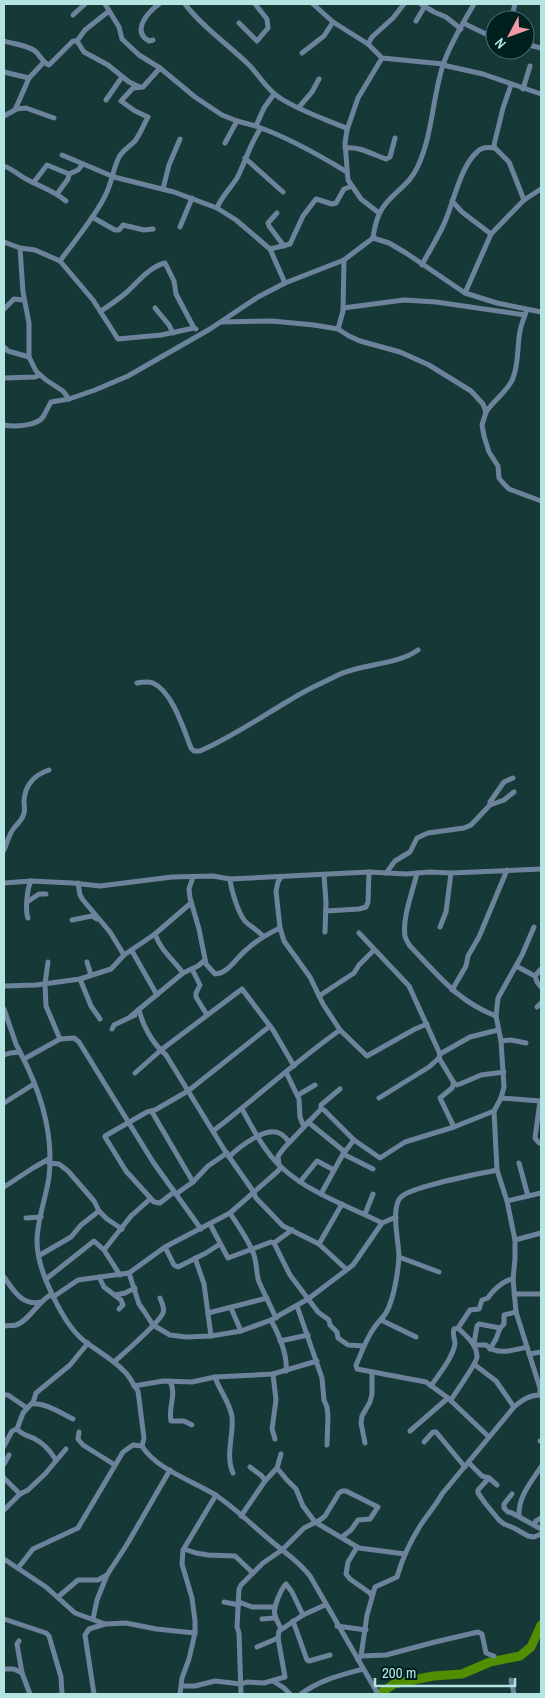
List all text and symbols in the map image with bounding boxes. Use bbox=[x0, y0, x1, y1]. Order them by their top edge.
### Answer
north arrow bbox=[485, 10, 535, 60]
text: N bbox=[491, 34, 510, 53]
scale bar bbox=[375, 1656, 515, 1688]
text: 200 m bbox=[382, 1662, 416, 1683]

